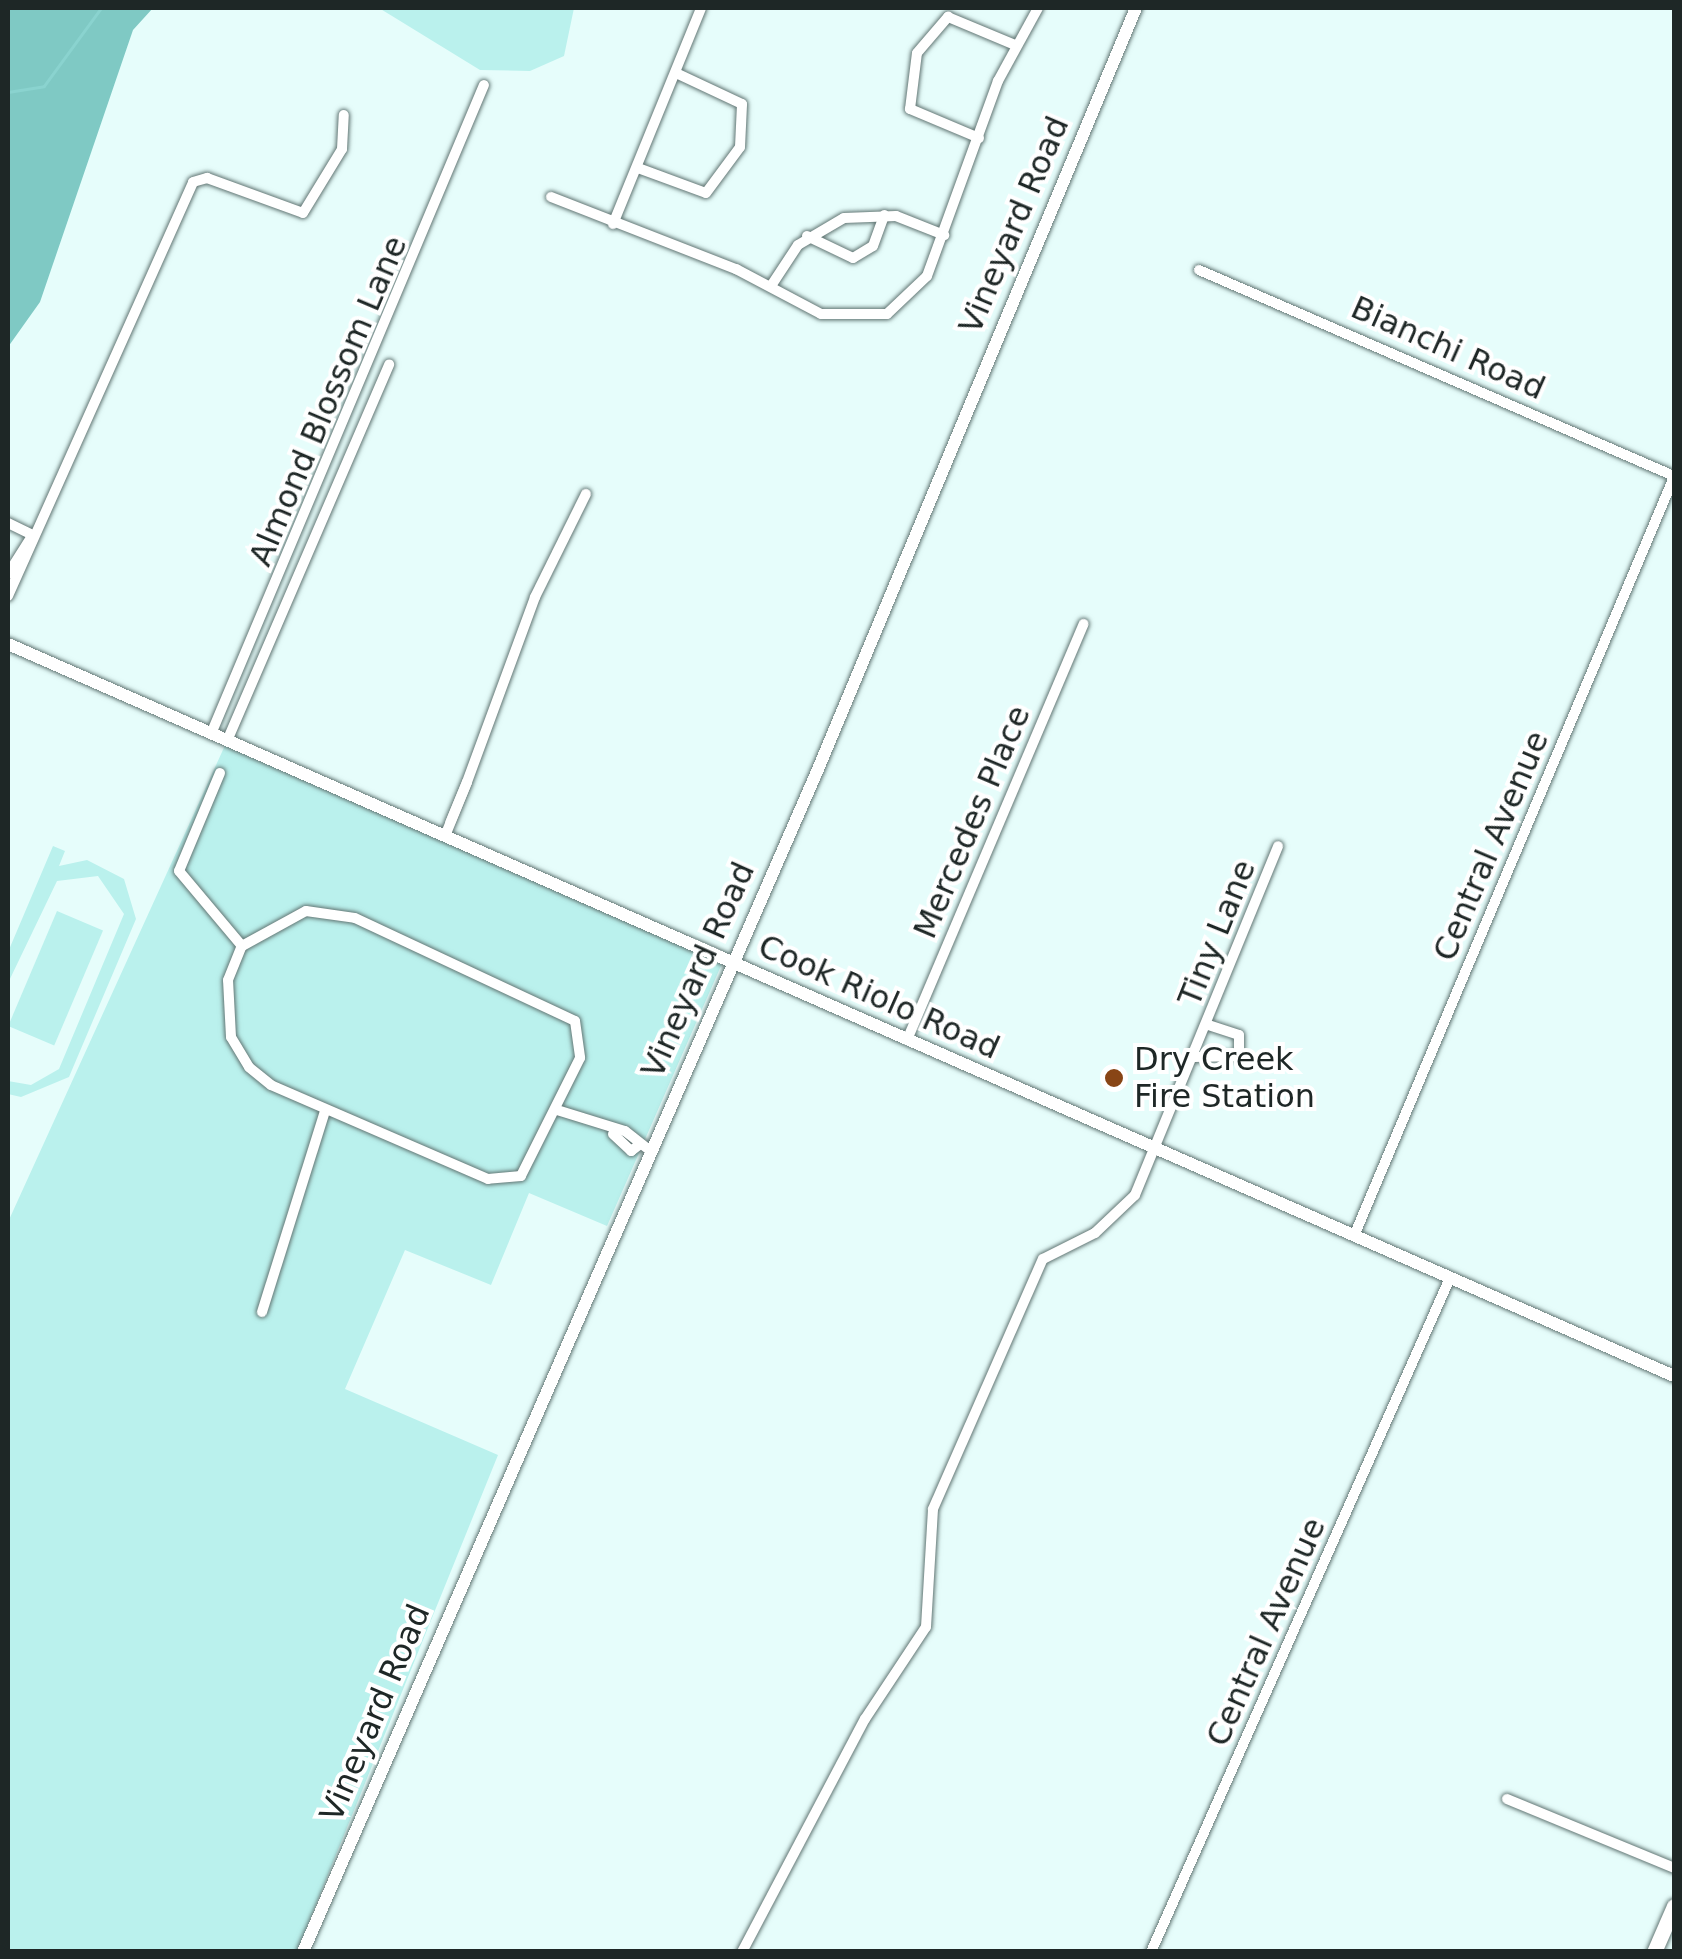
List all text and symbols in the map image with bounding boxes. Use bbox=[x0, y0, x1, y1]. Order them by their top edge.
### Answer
street label: Vineyard Road bbox=[951, 111, 1077, 339]
street label: Almond Blossom Lane bbox=[241, 230, 415, 572]
street label: Bianchi Road bbox=[1345, 288, 1551, 408]
street label: Mercedes Place bbox=[906, 700, 1038, 944]
street label: Central Avenue bbox=[1425, 725, 1557, 967]
street label: Tiny Lane bbox=[1170, 854, 1264, 1012]
street label: Vineyard Road bbox=[633, 856, 763, 1084]
street label: Cook Riolo Road bbox=[753, 927, 1005, 1067]
place label: Dry Creek Fire Station bbox=[1134, 1041, 1315, 1116]
marker: Dry Creek Fire Station bbox=[1103, 1067, 1125, 1089]
street label: Central Avenue bbox=[1199, 1512, 1333, 1752]
street label: Vineyard Road bbox=[312, 1599, 438, 1827]

